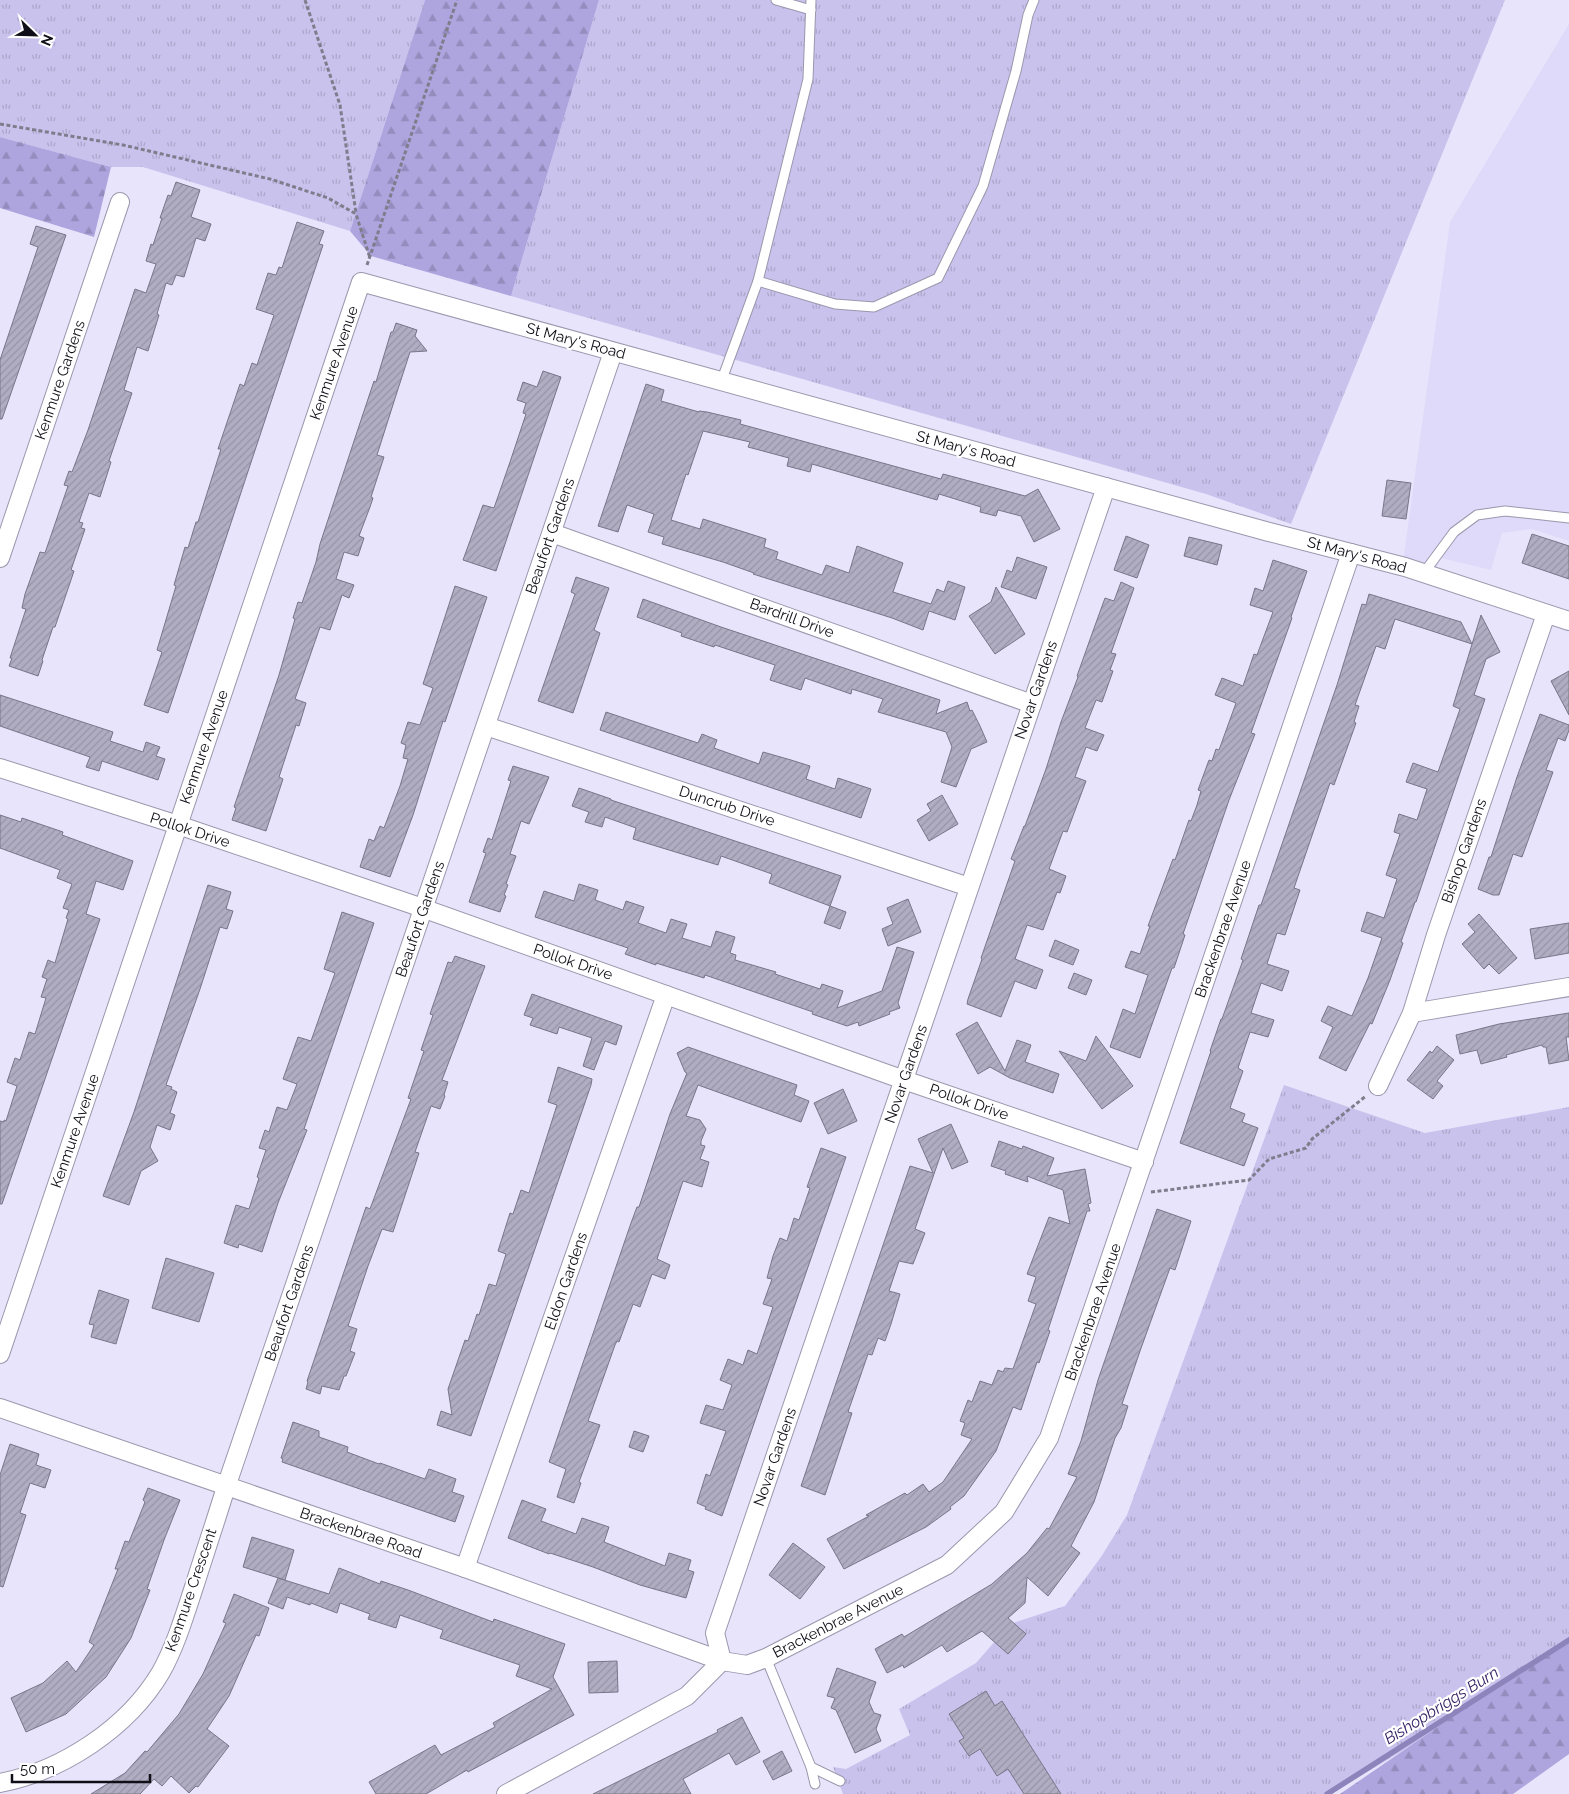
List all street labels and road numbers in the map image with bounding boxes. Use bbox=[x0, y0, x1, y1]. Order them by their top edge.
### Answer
street label: Kenmure Avenue bbox=[306, 304, 362, 422]
street label: Kenmure Gardens bbox=[31, 318, 89, 442]
street label: St Mary's Road bbox=[524, 319, 628, 363]
street label: St Mary's Road bbox=[914, 427, 1018, 471]
street label: Beaufort Gardens bbox=[522, 476, 578, 596]
street label: St Mary's Road bbox=[1305, 533, 1409, 577]
street label: Bardrill Drive bbox=[747, 594, 837, 642]
street label: Novar Gardens bbox=[1011, 638, 1061, 742]
street label: Kenmure Avenue bbox=[176, 688, 232, 806]
street label: Duncrub Drive bbox=[677, 782, 777, 830]
street label: Bishop Gardens bbox=[1438, 796, 1490, 906]
street label: Pollok Drive bbox=[148, 809, 232, 851]
street label: Brackenbrae Avenue bbox=[1191, 858, 1255, 1000]
street label: Beaufort Gardens bbox=[392, 859, 448, 979]
street label: Pollok Drive bbox=[531, 940, 615, 984]
street label: Novar Gardens bbox=[881, 1022, 931, 1126]
street label: Kenmure Avenue bbox=[47, 1072, 103, 1190]
street label: Pollok Drive bbox=[927, 1080, 1011, 1124]
street label: Eldon Gardens bbox=[541, 1230, 591, 1332]
street label: Brackenbrae Avenue bbox=[1061, 1241, 1125, 1383]
street label: Beaufort Gardens bbox=[261, 1243, 317, 1363]
street label: Novar Gardens bbox=[750, 1405, 800, 1509]
street label: Brackenbrae Road bbox=[298, 1504, 424, 1562]
street label: Kenmure Crescent bbox=[161, 1526, 221, 1654]
street label: Brackenbrae Avenue bbox=[770, 1580, 906, 1662]

